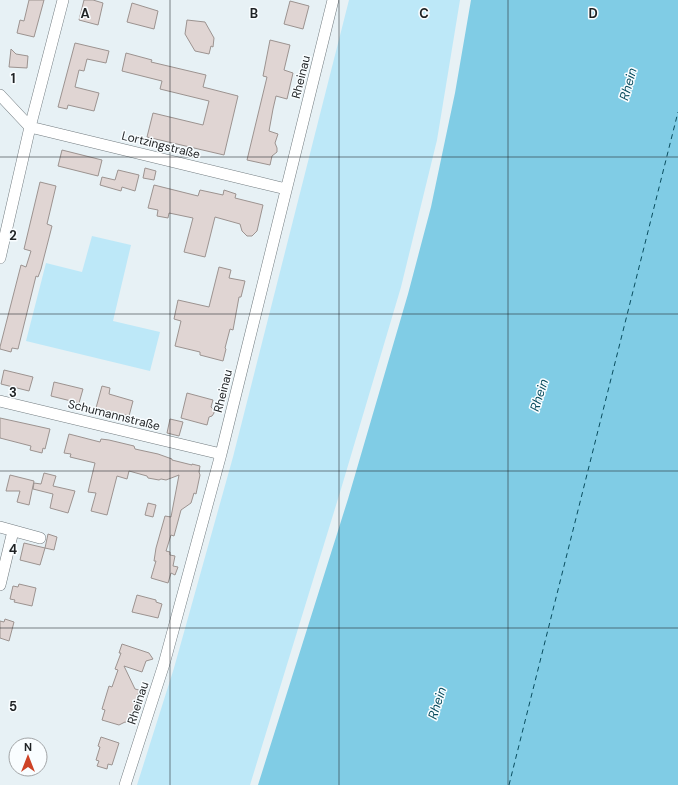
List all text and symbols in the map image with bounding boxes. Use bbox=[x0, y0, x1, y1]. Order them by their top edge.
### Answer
text: A bbox=[80, 5, 90, 22]
text: B bbox=[250, 5, 258, 22]
text: C bbox=[419, 5, 429, 22]
text: D bbox=[588, 5, 598, 22]
street label: Rheinau bbox=[288, 54, 314, 100]
water label: Rhein bbox=[615, 66, 641, 102]
text: 1 bbox=[11, 70, 15, 87]
street label: Lortzingstraße bbox=[120, 128, 202, 163]
text: 2 bbox=[9, 227, 17, 244]
street label: Rheinau bbox=[210, 368, 236, 414]
water label: Rhein bbox=[526, 377, 552, 413]
text: 3 bbox=[9, 384, 17, 401]
street label: Schumannstraße bbox=[66, 396, 162, 434]
text: 4 bbox=[9, 541, 17, 558]
street label: Rheinau bbox=[124, 679, 152, 726]
water label: Rhein bbox=[424, 685, 450, 721]
text: 5 bbox=[9, 698, 17, 715]
north arrow bbox=[8, 737, 48, 777]
text: N bbox=[24, 740, 32, 754]

